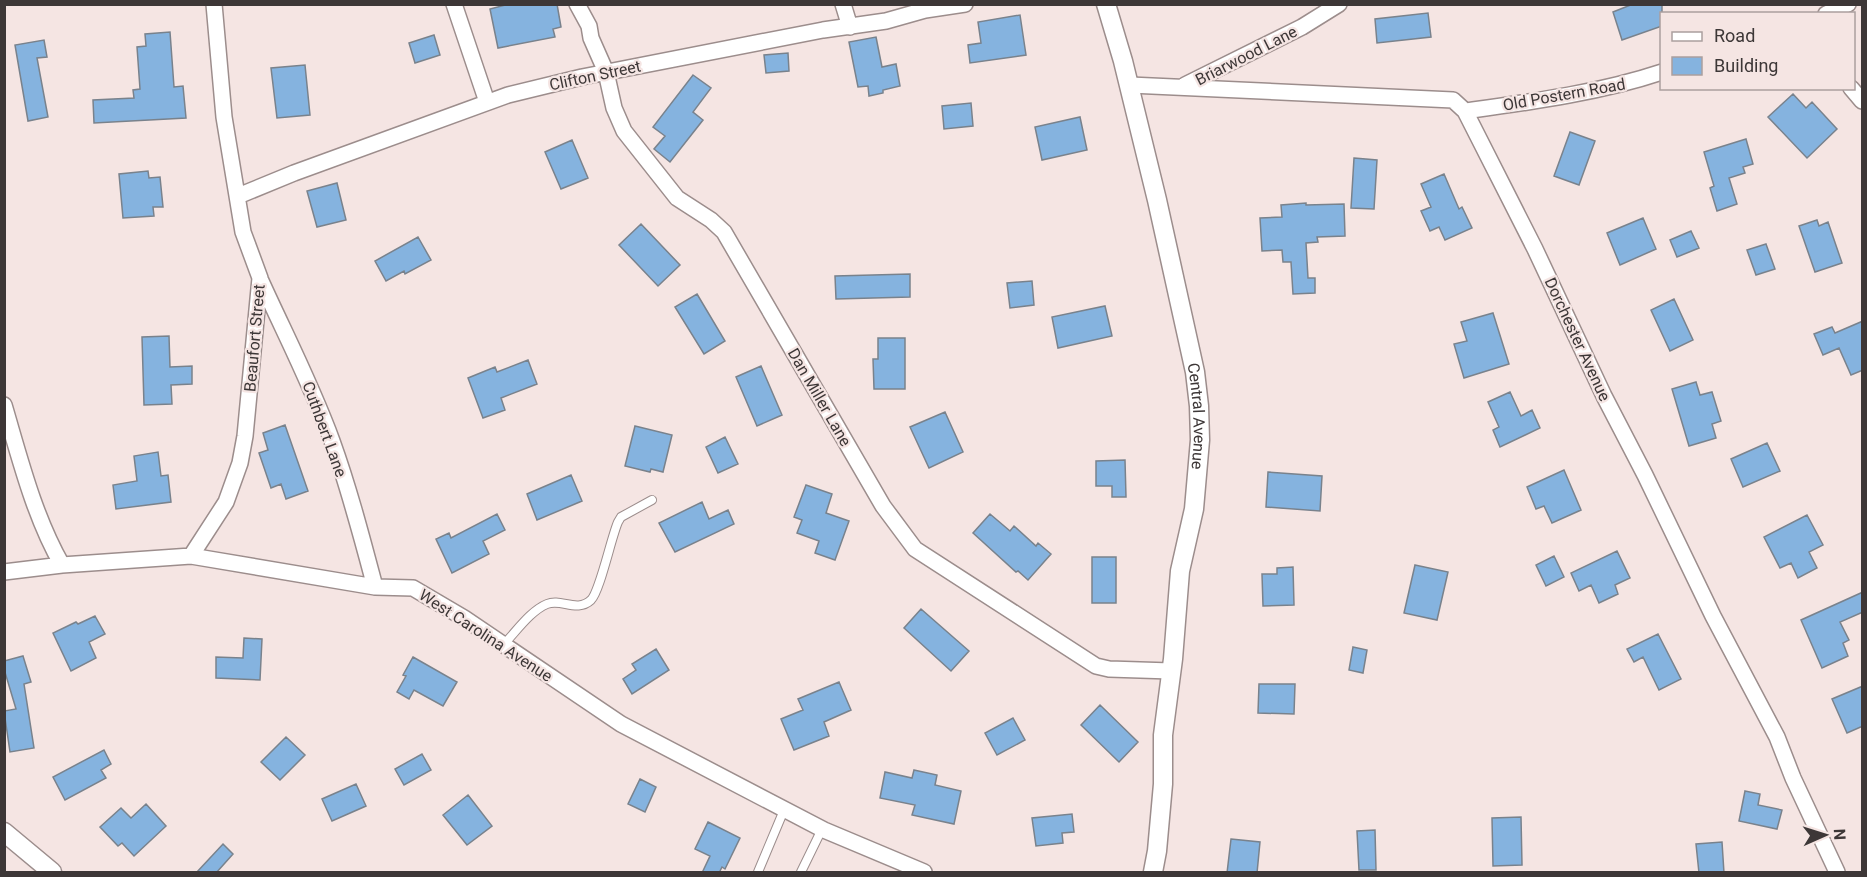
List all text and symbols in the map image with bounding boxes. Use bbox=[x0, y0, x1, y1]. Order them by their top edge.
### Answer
legend bbox=[1660, 12, 1855, 90]
street label: Briarwood Lane bbox=[1192, 22, 1300, 89]
text: Road bbox=[1714, 25, 1755, 46]
text: Building bbox=[1714, 55, 1778, 76]
street label: Clifton Street bbox=[548, 57, 643, 94]
street label: Old Postern Road bbox=[1501, 74, 1627, 115]
street label: Dorchester Avenue bbox=[1541, 274, 1615, 404]
street label: Beaufort Street bbox=[240, 283, 269, 393]
street label: Dan Miller Lane bbox=[784, 345, 855, 450]
street label: Central Avenue bbox=[1183, 361, 1209, 470]
street label: Cuthbert Lane bbox=[298, 379, 351, 480]
street label: West Carolina Avenue bbox=[416, 585, 556, 686]
north arrow bbox=[1795, 805, 1855, 865]
text: N bbox=[1830, 828, 1849, 840]

